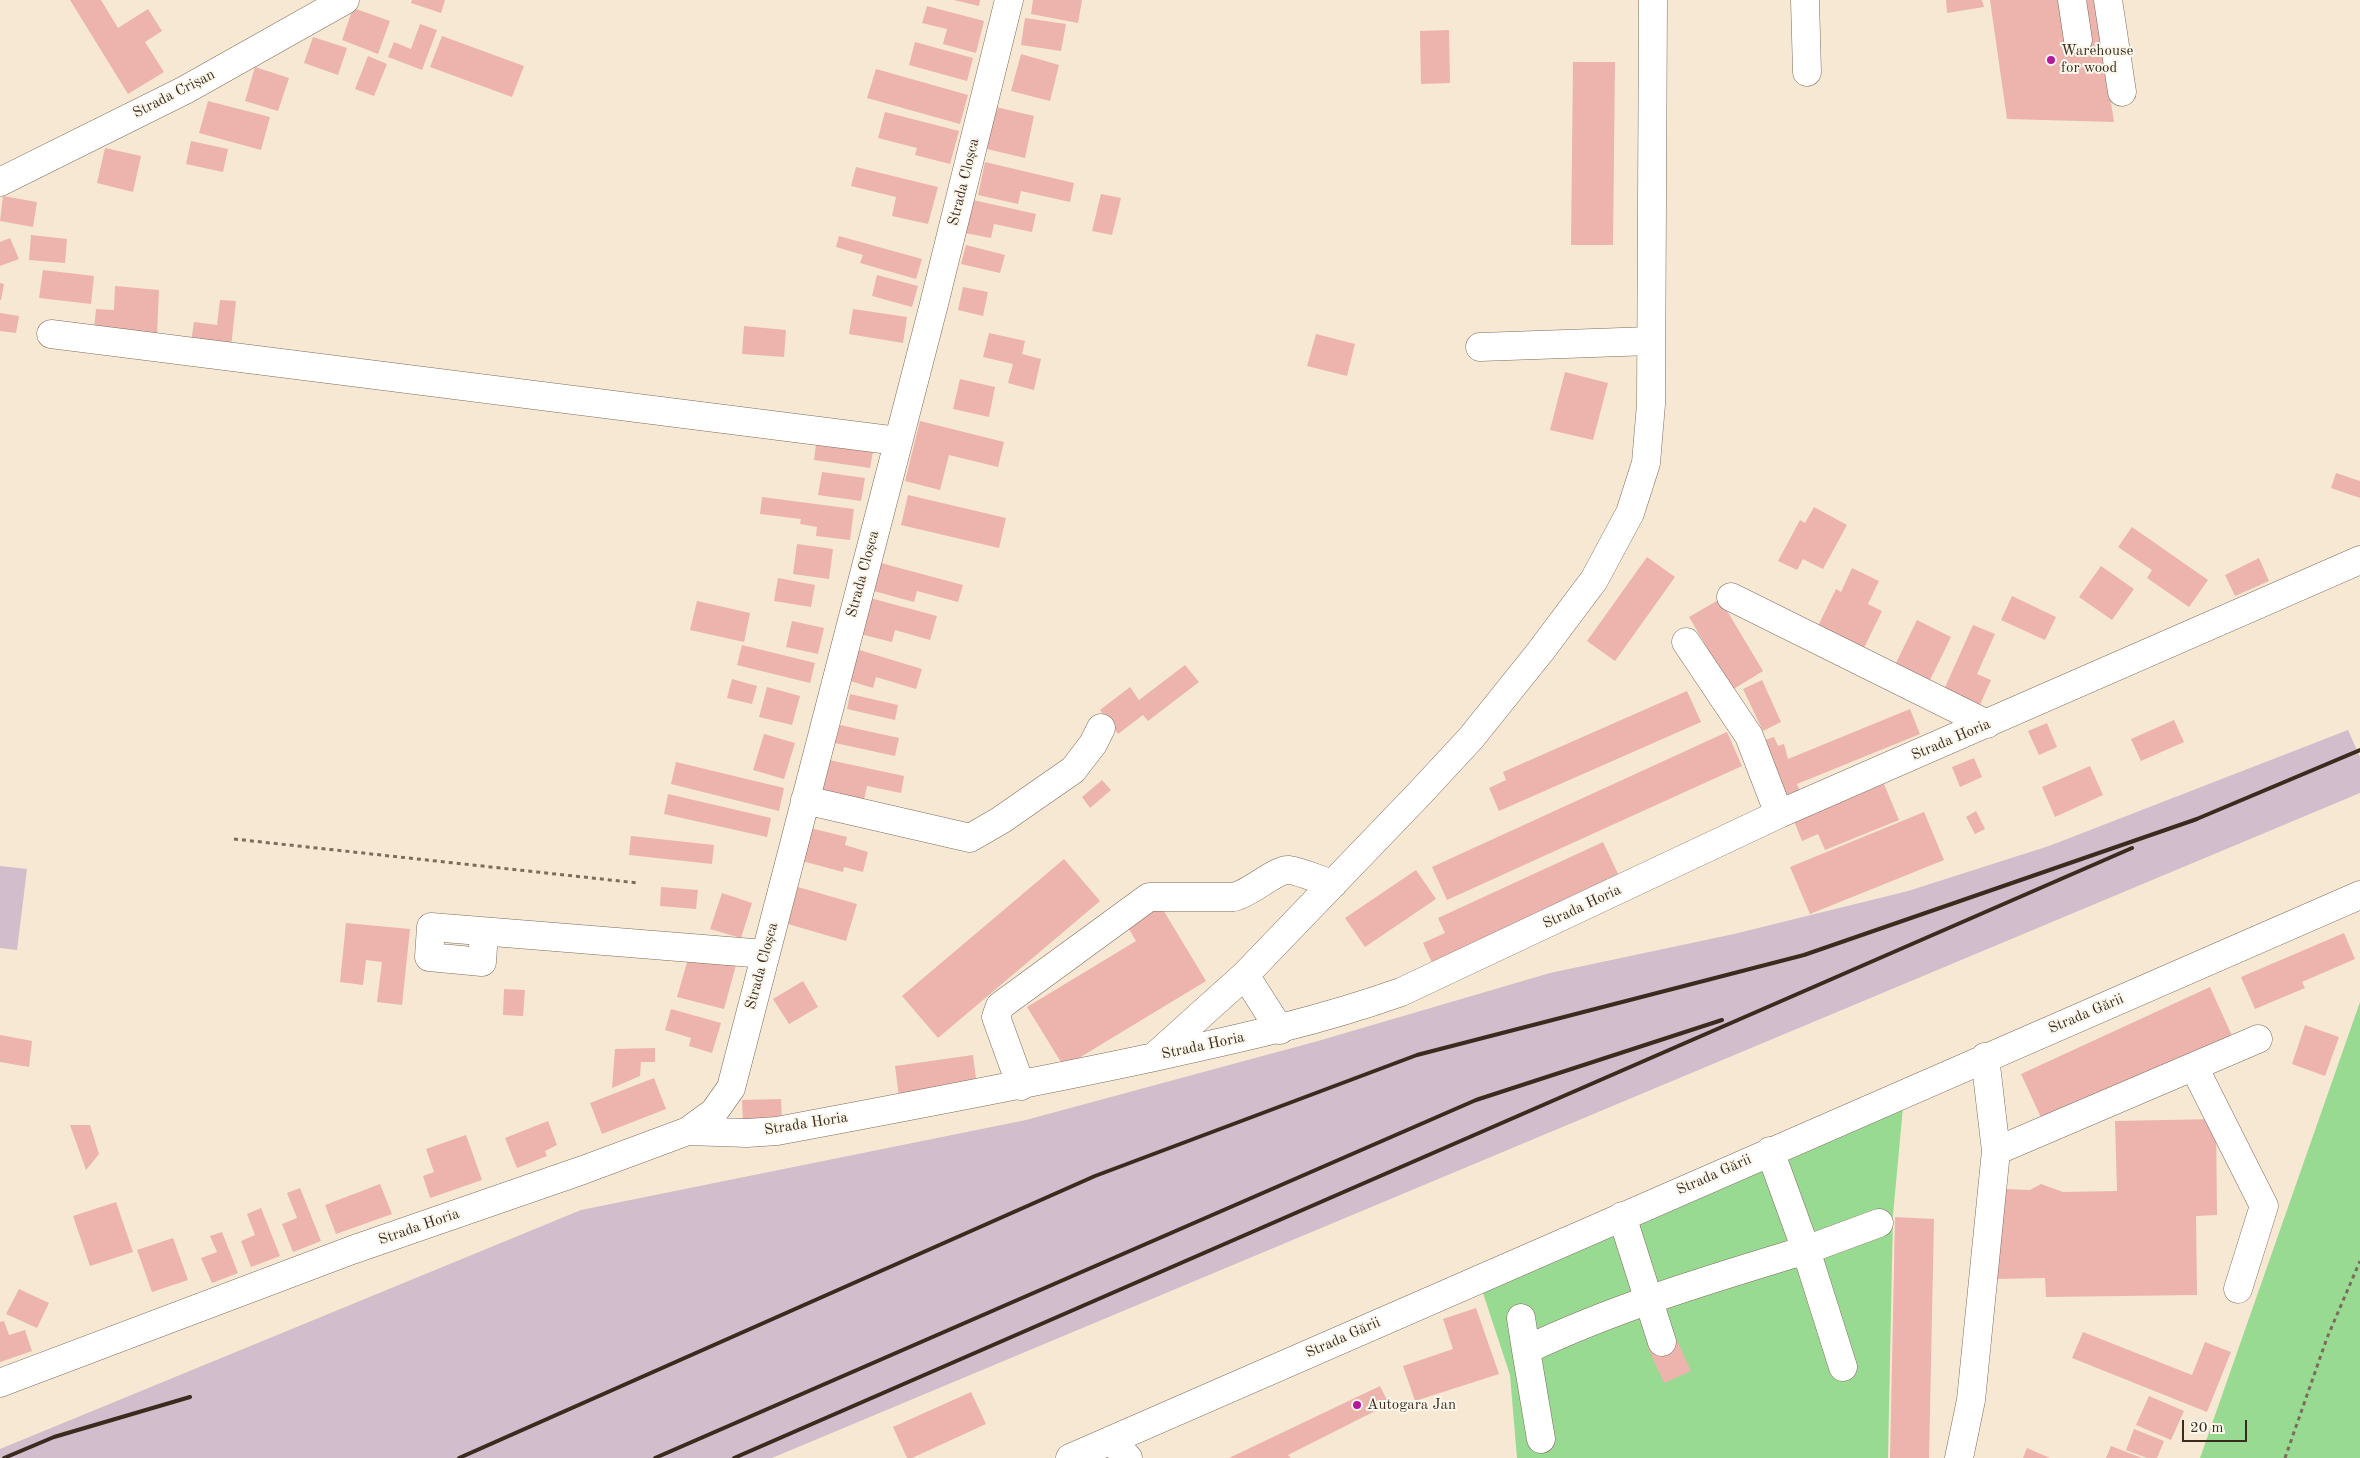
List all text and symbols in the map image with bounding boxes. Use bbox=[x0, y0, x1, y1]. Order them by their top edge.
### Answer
place label: Warehouse for wood bbox=[2061, 42, 2133, 77]
marker: Warehouse for wood bbox=[2045, 54, 2057, 66]
street label: Strada Crișan bbox=[130, 66, 218, 122]
street label: Strada Cloșca bbox=[944, 136, 984, 228]
street label: Strada Cloșca bbox=[843, 528, 883, 620]
street label: Strada Horia bbox=[1909, 715, 1993, 765]
street label: Strada Horia bbox=[1540, 881, 1624, 933]
street label: Strada Cloșca bbox=[742, 920, 782, 1012]
street label: Strada Gării bbox=[2046, 990, 2126, 1038]
street label: Strada Horia bbox=[1160, 1028, 1246, 1064]
street label: Strada Horia bbox=[763, 1109, 849, 1139]
street label: Strada Gării bbox=[1674, 1151, 1754, 1199]
street label: Strada Horia bbox=[376, 1205, 462, 1249]
street label: Strada Gării bbox=[1303, 1314, 1383, 1362]
place label: Autogara Jan bbox=[1367, 1396, 1456, 1414]
marker: Autogara Jan bbox=[1351, 1399, 1363, 1411]
scale bar bbox=[2185, 1410, 2250, 1442]
text: 20 m bbox=[2190, 1421, 2224, 1436]

